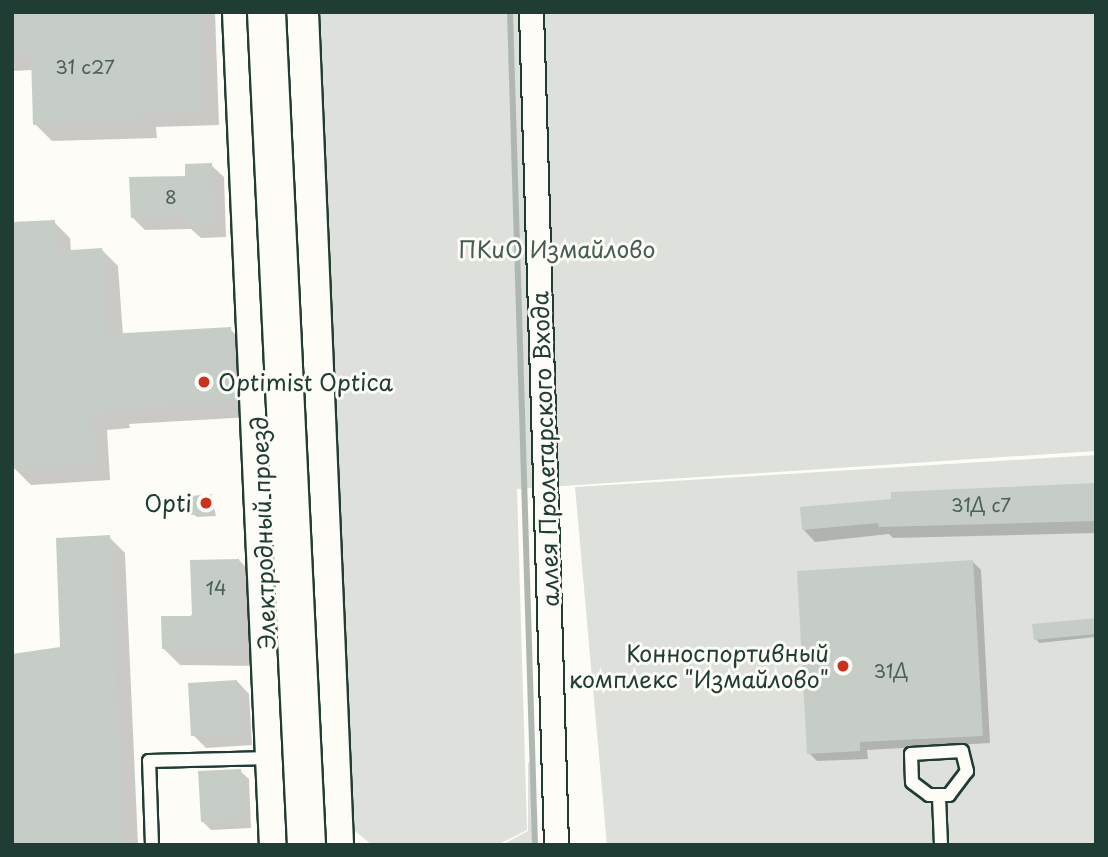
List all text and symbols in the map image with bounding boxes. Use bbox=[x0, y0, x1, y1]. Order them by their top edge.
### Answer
house number: 31 с27 bbox=[55, 56, 115, 78]
house number: 8 bbox=[165, 186, 177, 208]
park label: ПКиО Измайлово bbox=[458, 235, 656, 263]
street label: аллея Пролетарского Входа bbox=[526, 291, 564, 607]
place label: Optimist Optica bbox=[218, 368, 394, 396]
marker: Optimist Optica bbox=[196, 374, 212, 390]
street label: Электродный проезд bbox=[245, 415, 281, 651]
place label: Opti bbox=[144, 489, 192, 517]
house number: 31Д с7 bbox=[950, 494, 1012, 516]
marker: Opti bbox=[198, 495, 214, 511]
house number: 14 bbox=[205, 577, 227, 599]
place label: Конноспортивный комплекс "Измайлово" bbox=[569, 639, 829, 693]
marker: Конноспортивный комплекс "Измайлово" bbox=[835, 658, 851, 674]
house number: 31Д bbox=[874, 660, 908, 682]

